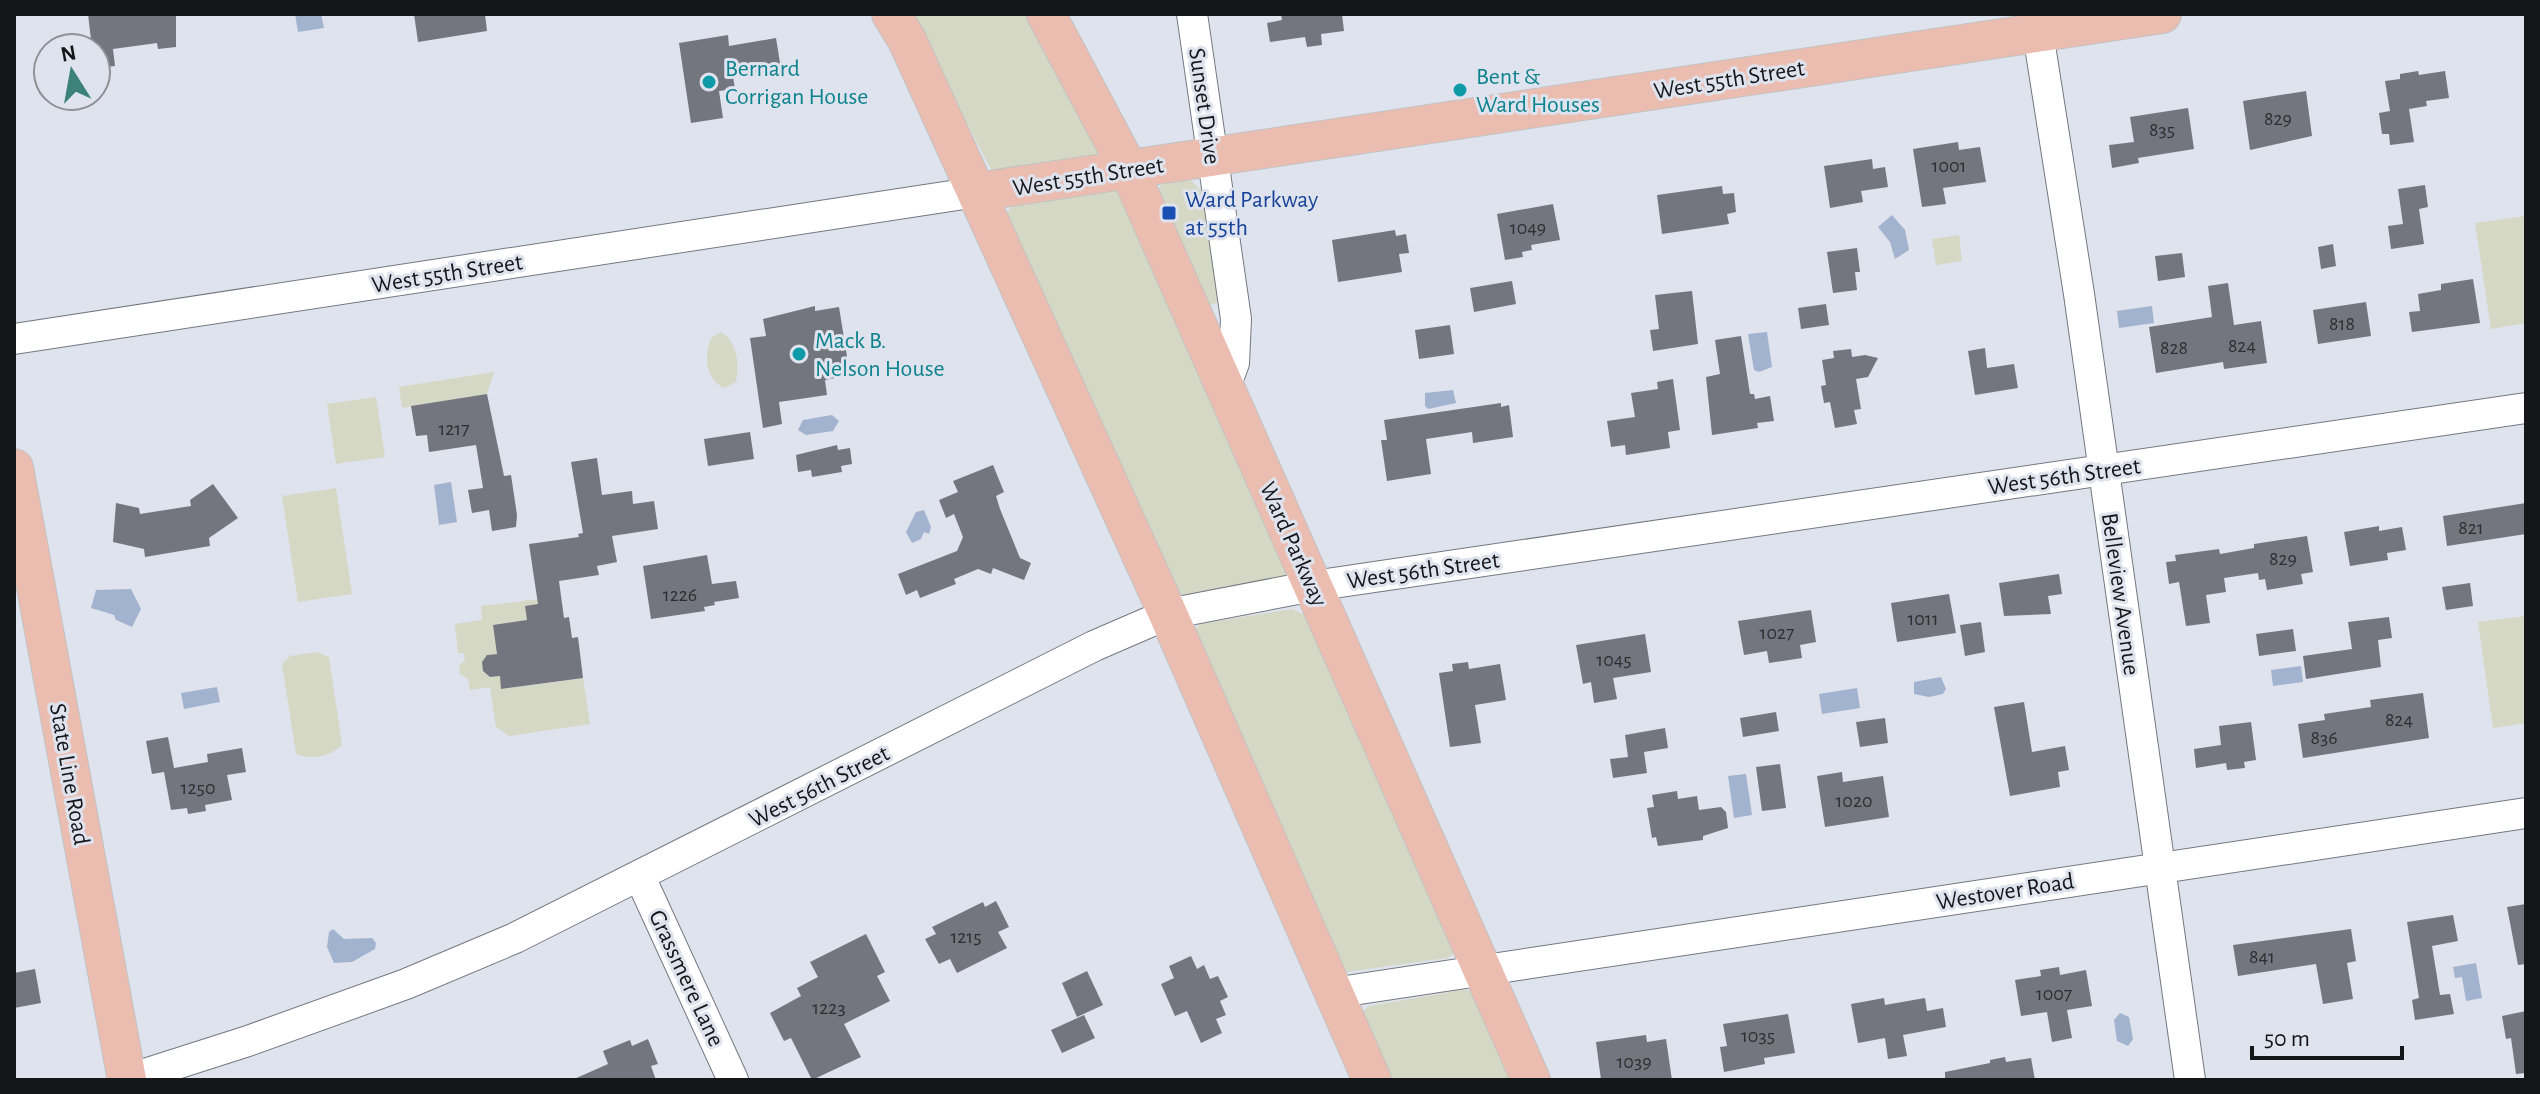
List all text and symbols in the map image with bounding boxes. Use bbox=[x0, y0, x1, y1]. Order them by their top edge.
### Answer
north arrow bbox=[32, 32, 112, 112]
text: N bbox=[59, 41, 78, 66]
street label: Sunset Drive bbox=[1184, 46, 1224, 166]
street label: West 55th Street bbox=[1652, 56, 1807, 104]
place label: Bernard Corrigan House bbox=[725, 57, 868, 109]
place label: Bent & Ward Houses bbox=[1476, 65, 1600, 117]
marker: Bernard Corrigan House bbox=[700, 73, 718, 91]
marker: Bent & Ward Houses bbox=[1451, 81, 1469, 99]
house number: 829 bbox=[2264, 109, 2292, 129]
house number: 835 bbox=[2149, 120, 2175, 140]
street label: West 55th Street bbox=[1011, 153, 1166, 201]
house number: 1001 bbox=[1932, 156, 1966, 176]
place label: Ward Parkway at 55th bbox=[1185, 188, 1318, 240]
marker: Ward Parkway at 55th bbox=[1160, 204, 1178, 222]
house number: 1049 bbox=[1510, 218, 1546, 238]
street label: West 55th Street bbox=[370, 250, 525, 298]
house number: 818 bbox=[2329, 314, 2355, 334]
place label: Mack B. Nelson House bbox=[815, 329, 945, 381]
house number: 824 bbox=[2228, 336, 2256, 356]
house number: 828 bbox=[2160, 338, 2188, 358]
marker: Mack B. Nelson House bbox=[790, 345, 808, 363]
house number: 1217 bbox=[438, 419, 470, 439]
street label: West 56th Street bbox=[1986, 454, 2142, 500]
street label: Ward Parkway bbox=[1255, 479, 1331, 610]
street label: Belleview Avenue bbox=[2097, 511, 2143, 677]
house number: 821 bbox=[2458, 518, 2484, 538]
street label: West 56th Street bbox=[1345, 548, 1501, 594]
house number: 829 bbox=[2269, 549, 2297, 569]
house number: 1226 bbox=[663, 585, 697, 605]
house number: 1011 bbox=[1907, 609, 1939, 629]
house number: 1027 bbox=[1760, 623, 1794, 643]
house number: 1045 bbox=[1596, 650, 1632, 670]
street label: State Line Road bbox=[45, 701, 93, 847]
house number: 824 bbox=[2385, 710, 2413, 730]
house number: 836 bbox=[2310, 728, 2338, 748]
street label: West 56th Street bbox=[745, 741, 894, 833]
house number: 1250 bbox=[181, 778, 215, 798]
house number: 1020 bbox=[1835, 791, 1873, 811]
street label: Westover Road bbox=[1934, 869, 2076, 915]
street label: Grassmere Lane bbox=[644, 906, 728, 1050]
house number: 1215 bbox=[950, 927, 982, 947]
house number: 841 bbox=[2249, 947, 2275, 967]
house number: 1007 bbox=[2036, 984, 2072, 1004]
house number: 1223 bbox=[812, 998, 846, 1018]
scale bar bbox=[2252, 1010, 2402, 1060]
house number: 1035 bbox=[1741, 1026, 1775, 1046]
text: 50 m bbox=[2264, 1027, 2310, 1051]
house number: 1039 bbox=[1616, 1052, 1652, 1072]

